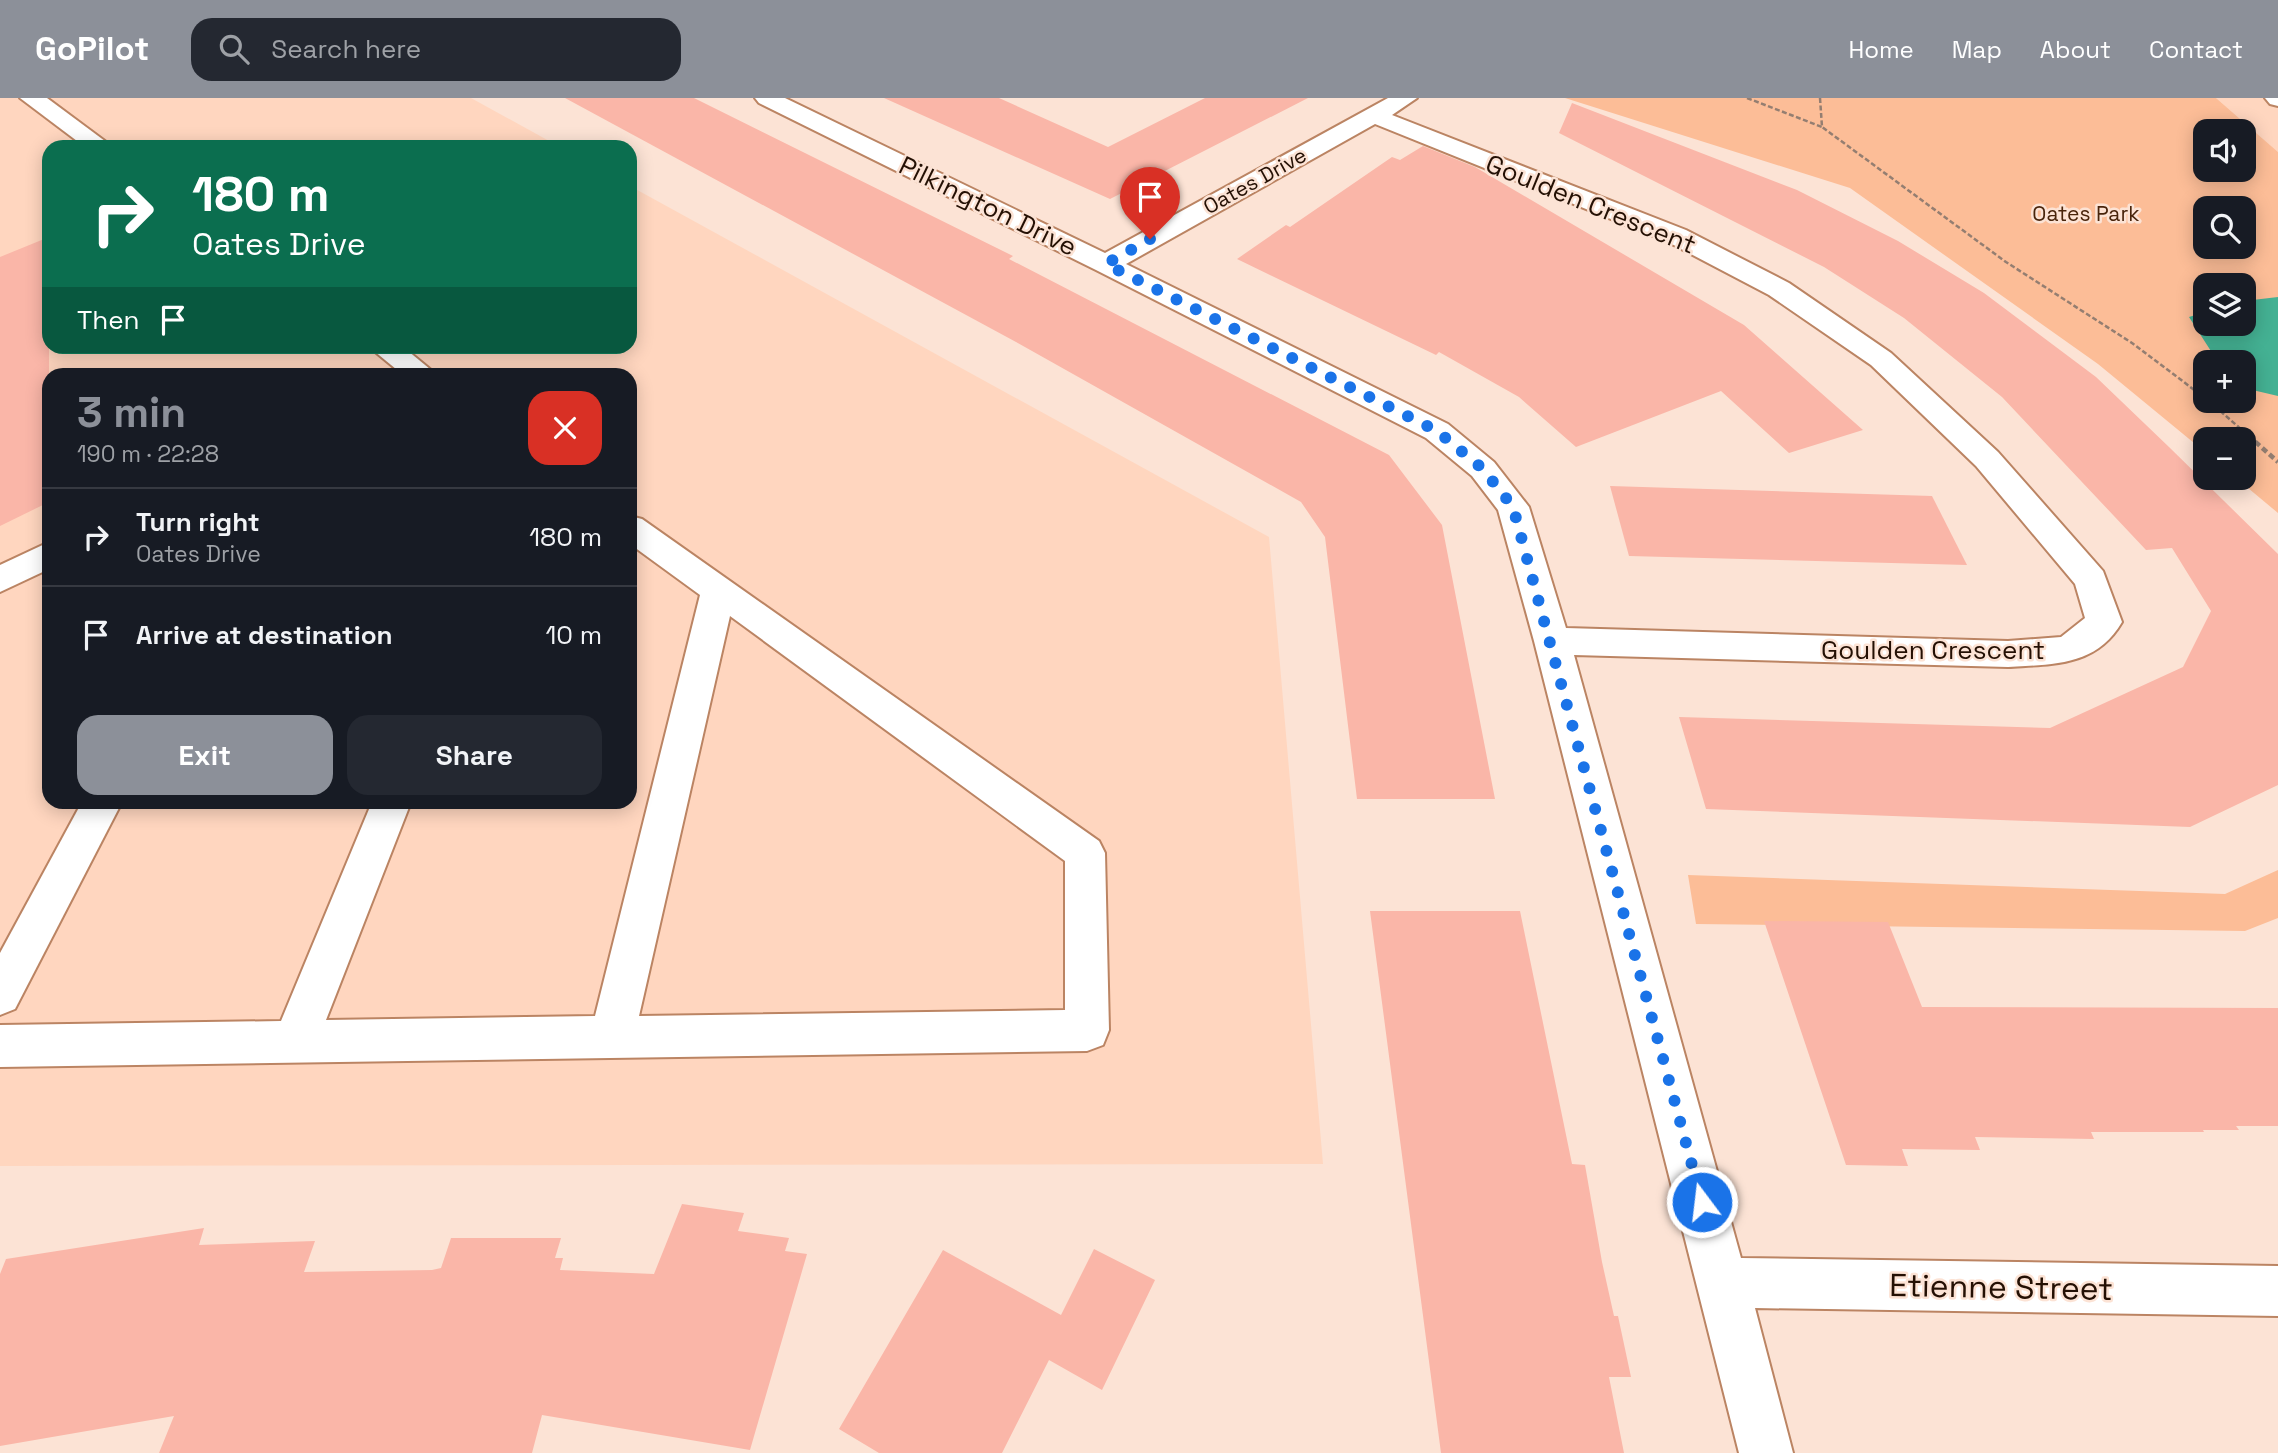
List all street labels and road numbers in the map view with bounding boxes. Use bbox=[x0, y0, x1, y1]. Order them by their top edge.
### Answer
street label: Oates Drive bbox=[1198, 141, 1311, 220]
street label: Goulden Crescent bbox=[1481, 146, 1701, 262]
street label: Pilkington Drive bbox=[893, 148, 1083, 264]
street label: Goulden Crescent bbox=[1821, 633, 2045, 667]
street label: Etienne Street bbox=[1889, 1265, 2113, 1309]

